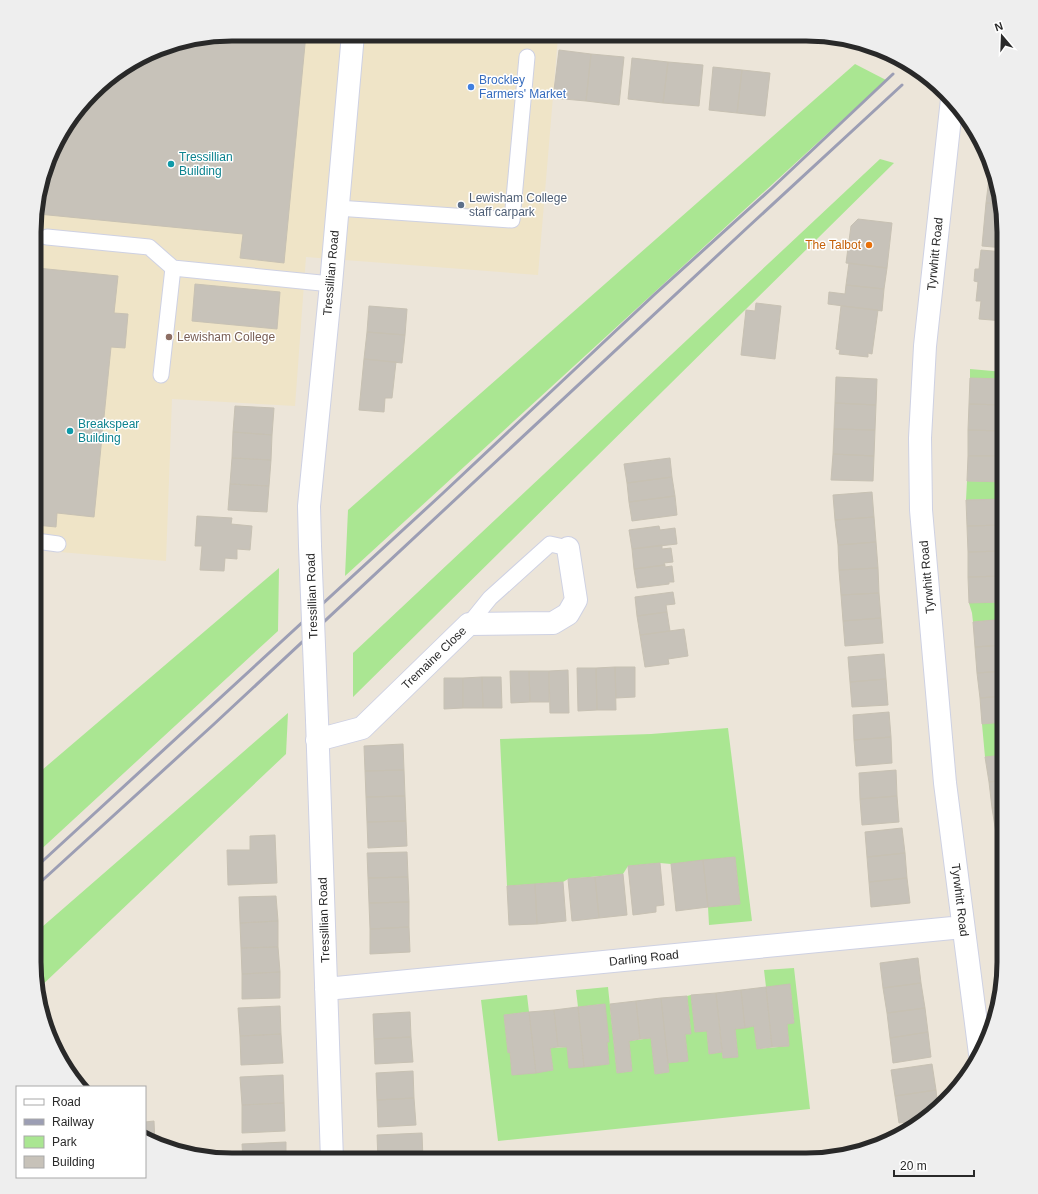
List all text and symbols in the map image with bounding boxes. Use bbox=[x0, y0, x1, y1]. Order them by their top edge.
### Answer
north arrow bbox=[982, 16, 1022, 56]
text: N bbox=[993, 20, 1005, 34]
place label: Brockley Farmers' Market bbox=[479, 73, 567, 101]
marker: Brockley Farmers' Market bbox=[466, 82, 476, 92]
place label: Tressillian Building bbox=[179, 150, 233, 178]
marker: Tressillian Building bbox=[166, 159, 176, 169]
place label: Lewisham College staff carpark bbox=[469, 191, 567, 219]
marker: Lewisham College staff carpark bbox=[456, 200, 466, 210]
street label: Tyrwhitt Road bbox=[924, 217, 946, 291]
street label: Tressillian Road bbox=[320, 230, 342, 316]
place label: The Talbot bbox=[805, 238, 862, 252]
marker: The Talbot bbox=[864, 240, 874, 250]
place label: Lewisham College bbox=[177, 330, 275, 344]
marker: Lewisham College bbox=[164, 332, 174, 342]
place label: Breakspear Building bbox=[78, 417, 139, 445]
marker: Breakspear Building bbox=[65, 426, 75, 436]
street label: Tyrwhitt Road bbox=[917, 540, 937, 614]
street label: Tressillian Road bbox=[304, 553, 320, 639]
street label: Tremaine Close bbox=[399, 623, 469, 692]
street label: Tyrwhitt Road bbox=[949, 863, 971, 937]
street label: Tressillian Road bbox=[316, 877, 332, 963]
street label: Darling Road bbox=[608, 947, 680, 969]
legend bbox=[16, 1086, 146, 1178]
text: Road bbox=[52, 1095, 81, 1109]
text: Railway bbox=[52, 1115, 94, 1129]
text: Park bbox=[52, 1135, 78, 1149]
scale bar bbox=[894, 1152, 974, 1178]
text: Building bbox=[52, 1155, 95, 1169]
text: 20 m bbox=[900, 1159, 927, 1173]

